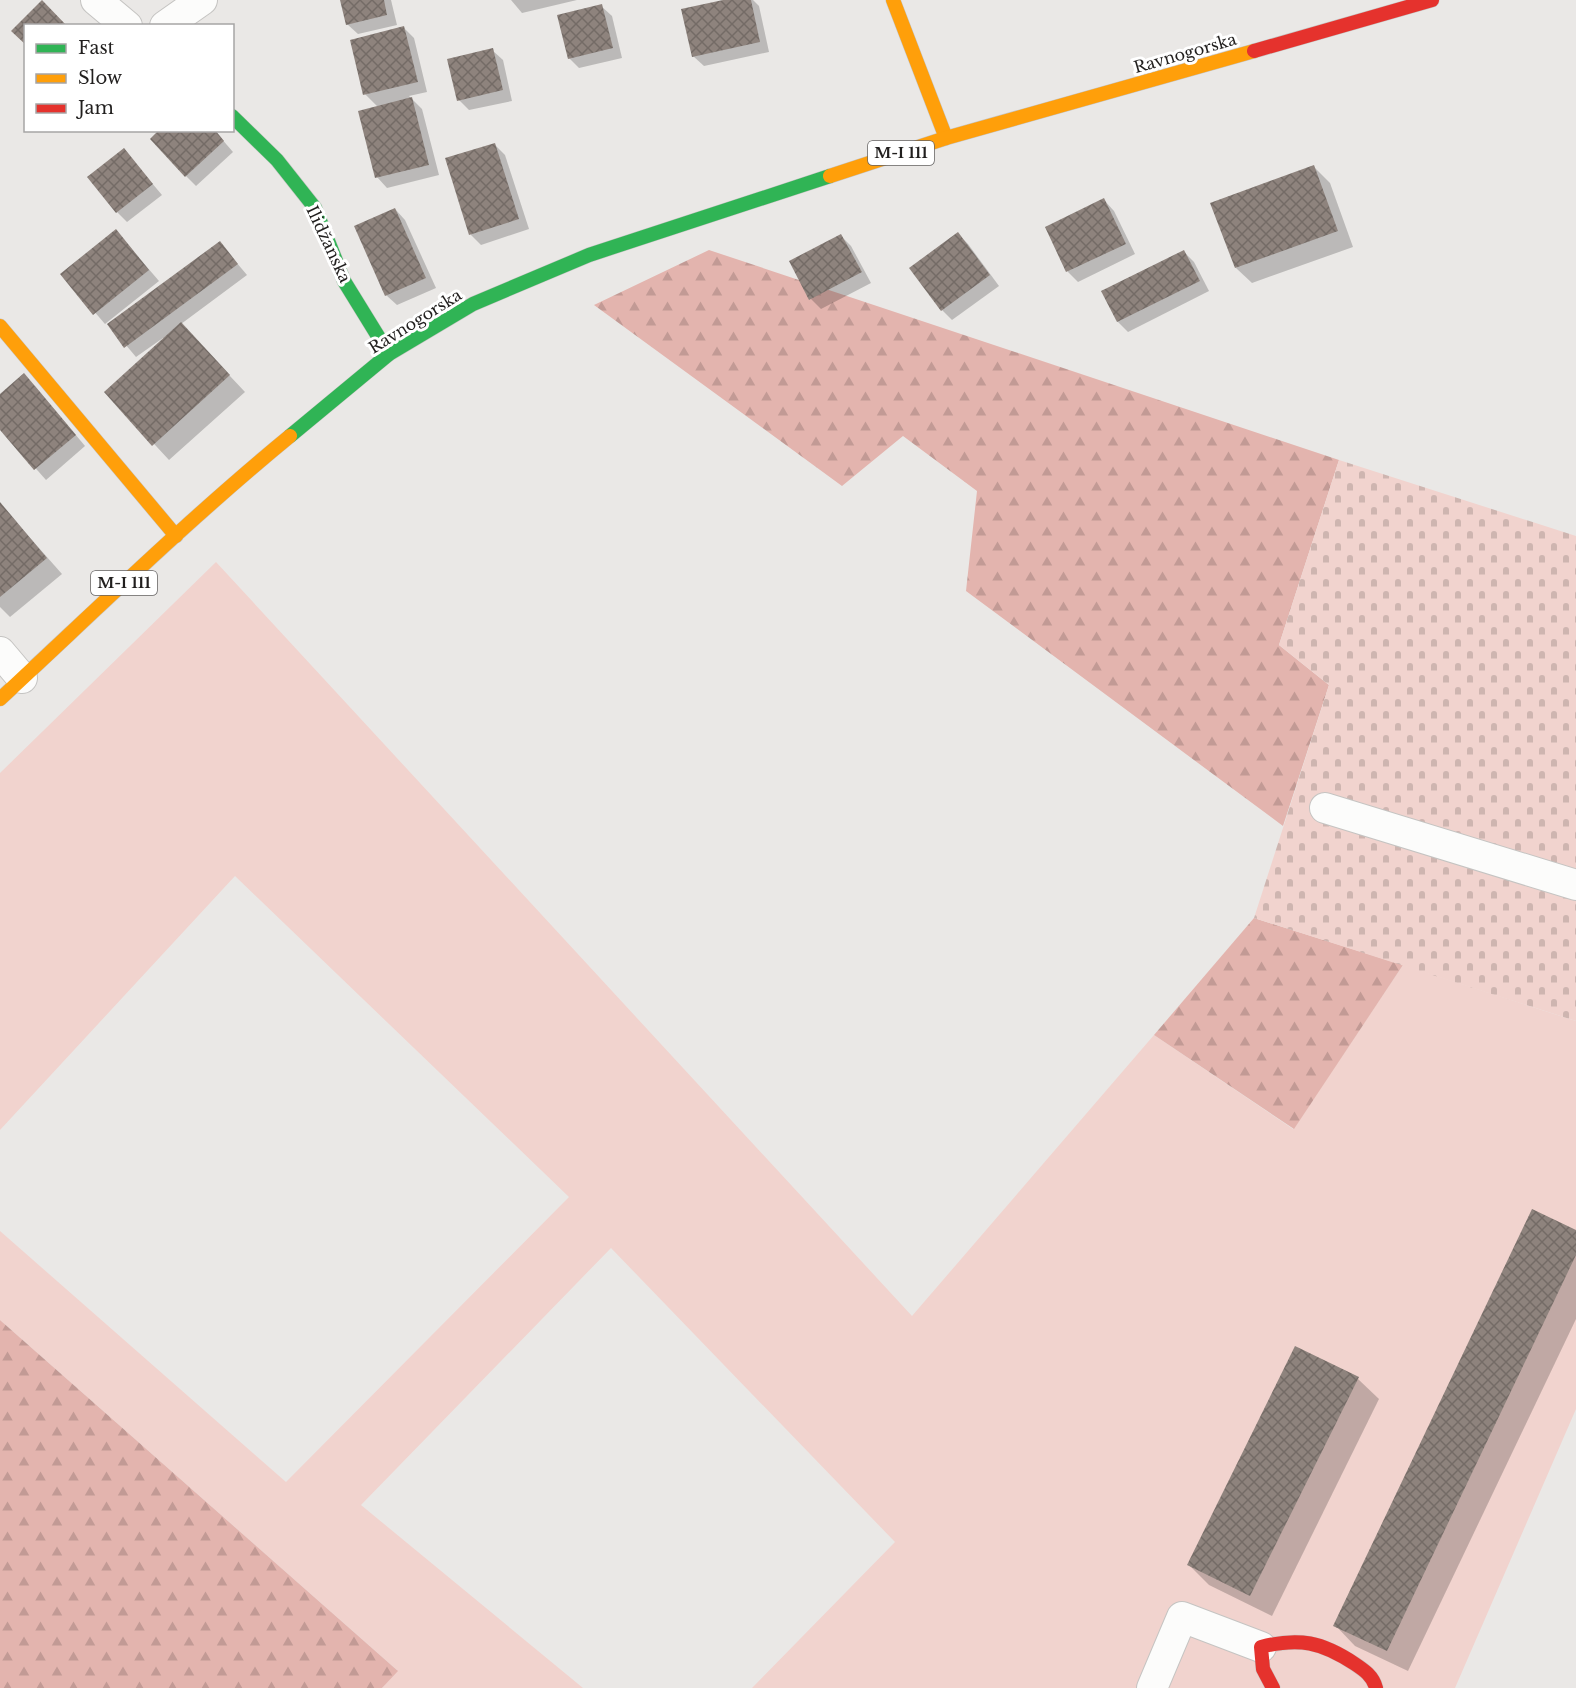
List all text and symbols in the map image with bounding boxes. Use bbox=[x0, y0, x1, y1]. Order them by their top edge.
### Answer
legend bbox=[24, 24, 234, 132]
street label: Ravnogorska bbox=[1131, 29, 1239, 77]
text: Fast bbox=[78, 37, 115, 59]
text: Slow bbox=[78, 67, 123, 89]
text: Jam bbox=[76, 97, 114, 119]
road number: M-I 111 bbox=[868, 141, 934, 165]
street label: Ilidžanska bbox=[302, 202, 356, 286]
street label: Ravnogorska bbox=[365, 284, 465, 358]
road number: M-I 111 bbox=[91, 571, 157, 595]

